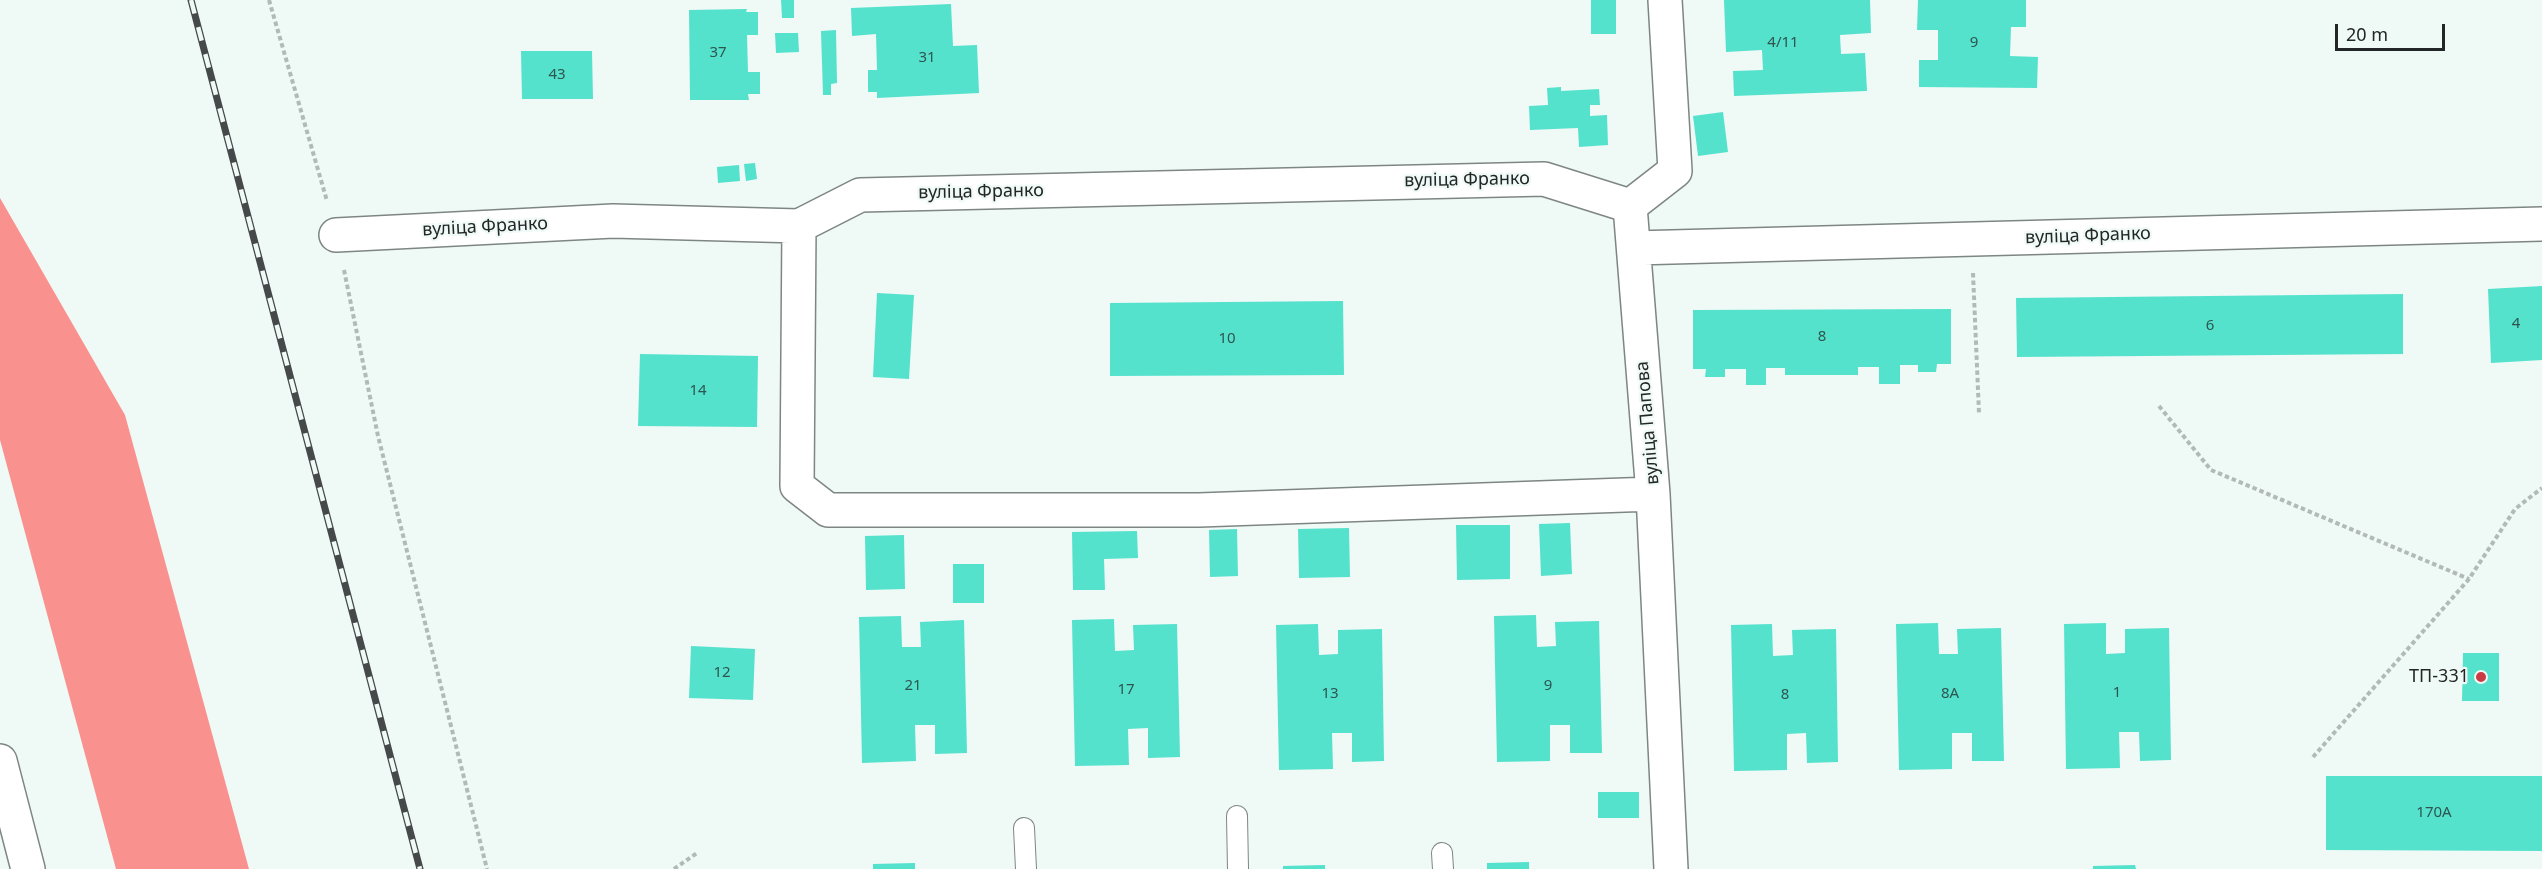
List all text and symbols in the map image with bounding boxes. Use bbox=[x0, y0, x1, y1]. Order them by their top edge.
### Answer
scale bar bbox=[2338, 12, 2448, 50]
text: 20 m bbox=[2346, 22, 2388, 46]
house number: 4/11 bbox=[1767, 34, 1799, 52]
house number: 9 bbox=[1970, 34, 1978, 52]
house number: 37 bbox=[709, 44, 727, 62]
house number: 31 bbox=[918, 49, 936, 67]
house number: 43 bbox=[548, 66, 566, 84]
street label: вуліца Франко bbox=[1404, 168, 1530, 192]
street label: вуліца Франко bbox=[918, 180, 1044, 204]
street label: вуліца Франко bbox=[422, 213, 548, 241]
street label: вуліца Франко bbox=[2025, 223, 2151, 249]
house number: 4 bbox=[2512, 315, 2520, 333]
house number: 6 bbox=[2206, 317, 2214, 335]
house number: 8 bbox=[1818, 328, 1826, 346]
house number: 10 bbox=[1218, 330, 1236, 348]
street label: вуліца Папова bbox=[1632, 360, 1664, 486]
house number: 14 bbox=[689, 382, 707, 400]
house number: 12 bbox=[713, 664, 731, 682]
place label: ТП-331 bbox=[2409, 666, 2469, 688]
marker: ТП-331 bbox=[2474, 670, 2488, 684]
house number: 21 bbox=[904, 677, 922, 695]
house number: 9 bbox=[1544, 677, 1552, 695]
house number: 17 bbox=[1117, 681, 1135, 699]
house number: 1 bbox=[2113, 684, 2121, 702]
house number: 13 bbox=[1321, 685, 1339, 703]
house number: 8А bbox=[1941, 685, 1959, 703]
house number: 8 bbox=[1781, 686, 1789, 704]
house number: 170А bbox=[2416, 804, 2452, 822]

